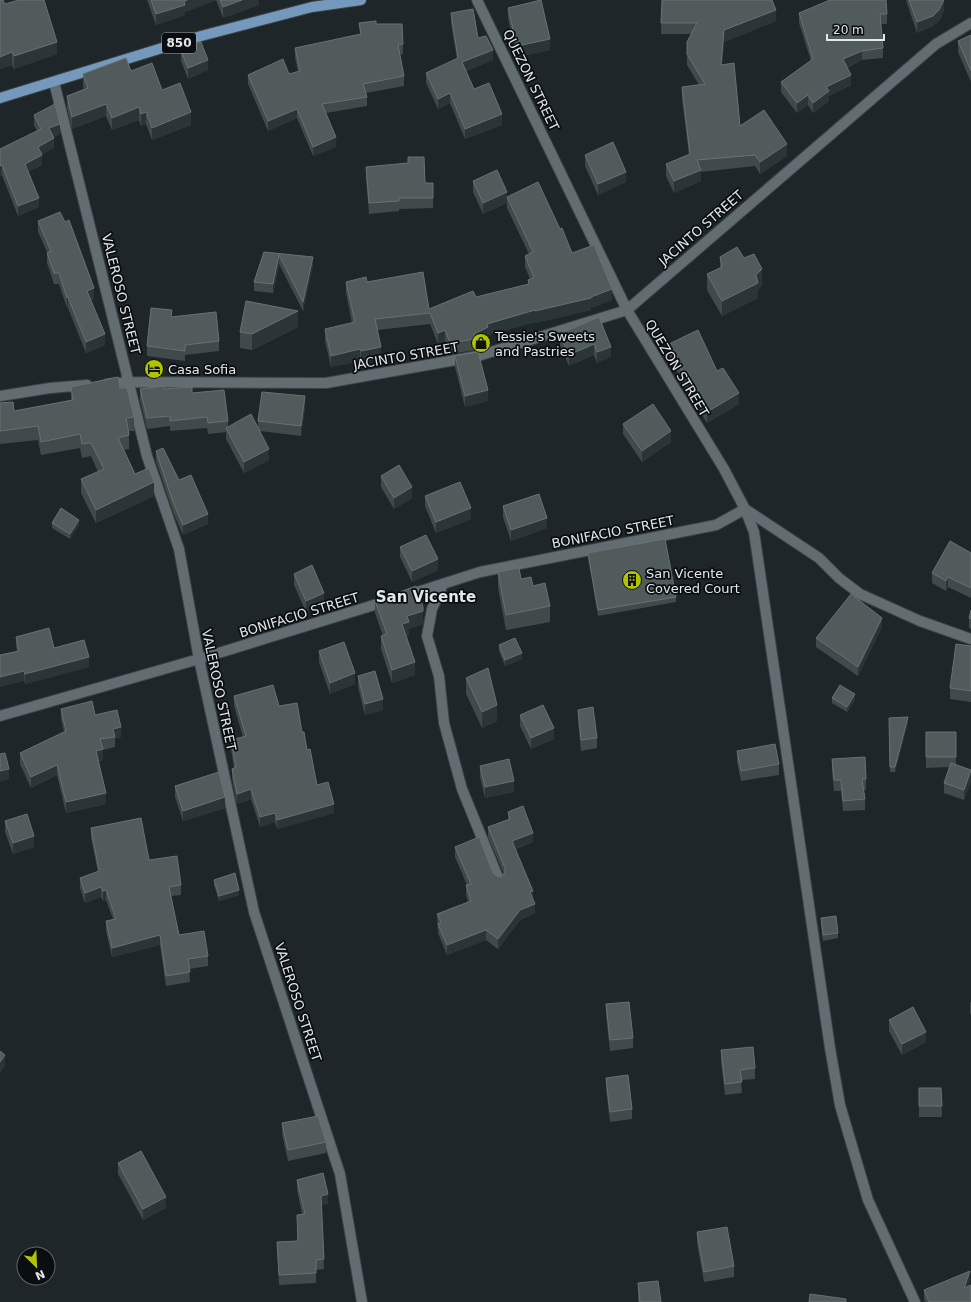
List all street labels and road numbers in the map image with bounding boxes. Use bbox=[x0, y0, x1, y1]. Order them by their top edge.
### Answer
street label: QUEZON STREET bbox=[500, 27, 562, 133]
road number: 850 bbox=[162, 33, 196, 53]
street label: JACINTO STREET bbox=[655, 187, 746, 269]
street label: VALEROSO STREET bbox=[99, 232, 143, 356]
street label: QUEZON STREET bbox=[642, 317, 712, 419]
street label: JACINTO STREET bbox=[351, 339, 460, 373]
street label: BONIFACIO STREET bbox=[551, 513, 675, 551]
street label: BONIFACIO STREET bbox=[237, 590, 361, 640]
street label: VALEROSO STREET bbox=[199, 628, 239, 752]
street label: VALEROSO STREET bbox=[272, 941, 324, 1063]

